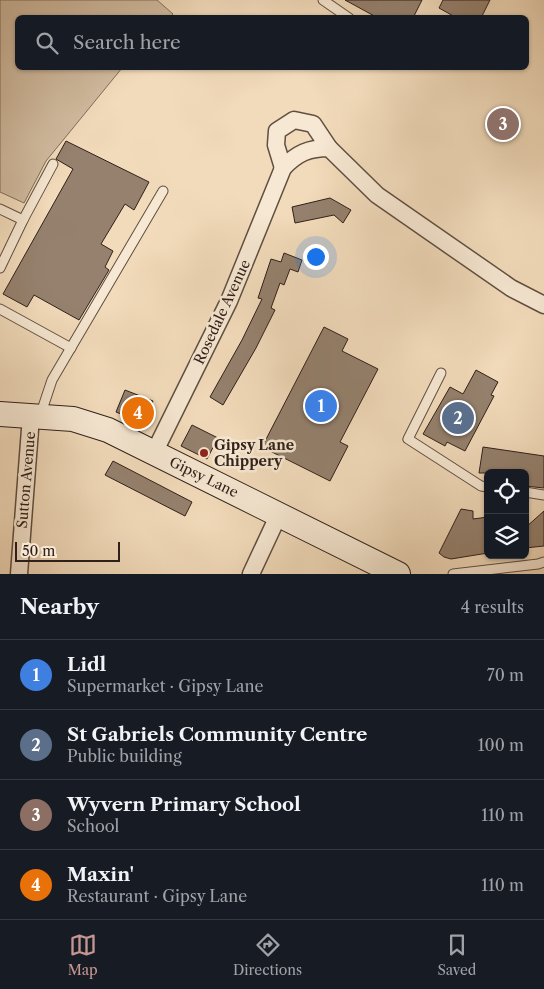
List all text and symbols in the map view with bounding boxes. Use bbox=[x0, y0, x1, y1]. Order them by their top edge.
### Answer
search box bbox=[15, 15, 529, 70]
icon: search bbox=[33, 29, 61, 57]
text: Search here bbox=[73, 31, 181, 54]
pin: 3 bbox=[487, 105, 519, 143]
your location bbox=[303, 244, 329, 270]
street label: Rosedale Avenue bbox=[190, 257, 254, 367]
pin: 1 bbox=[305, 387, 337, 425]
pin: 4 bbox=[122, 394, 154, 432]
pin: 2 bbox=[442, 399, 474, 437]
street label: Sutton Avenue bbox=[13, 431, 39, 529]
place label: Gipsy Lane Chippery bbox=[214, 436, 294, 470]
marker: Gipsy Lane Chippery bbox=[198, 447, 210, 459]
street label: Gipsy Lane bbox=[167, 453, 242, 501]
map controls bbox=[484, 469, 529, 559]
button: locate bbox=[484, 469, 529, 514]
button: layers bbox=[484, 514, 529, 559]
scale bar bbox=[15, 539, 120, 562]
text: 50 m bbox=[22, 542, 55, 560]
text: Nearby bbox=[20, 594, 99, 619]
text: 4 results bbox=[461, 597, 524, 617]
text: Lidl bbox=[67, 653, 106, 676]
text: 1 bbox=[32, 665, 40, 685]
text: 70 m bbox=[487, 665, 524, 685]
text: Supermarket · Gipsy Lane bbox=[67, 676, 263, 696]
text: St Gabriels Community Centre bbox=[67, 723, 367, 746]
text: 2 bbox=[31, 735, 41, 755]
text: 100 m bbox=[478, 735, 524, 755]
text: Public building bbox=[67, 746, 182, 766]
text: Wyvern Primary School bbox=[67, 793, 301, 816]
text: 3 bbox=[31, 805, 41, 825]
text: 110 m bbox=[481, 805, 524, 825]
text: School bbox=[67, 816, 119, 836]
text: Maxin' bbox=[67, 863, 134, 886]
text: 4 bbox=[31, 875, 41, 895]
text: 110 m bbox=[481, 875, 524, 895]
text: Restaurant · Gipsy Lane bbox=[67, 886, 247, 906]
tab: Map bbox=[68, 931, 98, 979]
tab: Directions bbox=[233, 931, 302, 979]
tab: Saved bbox=[437, 931, 476, 979]

